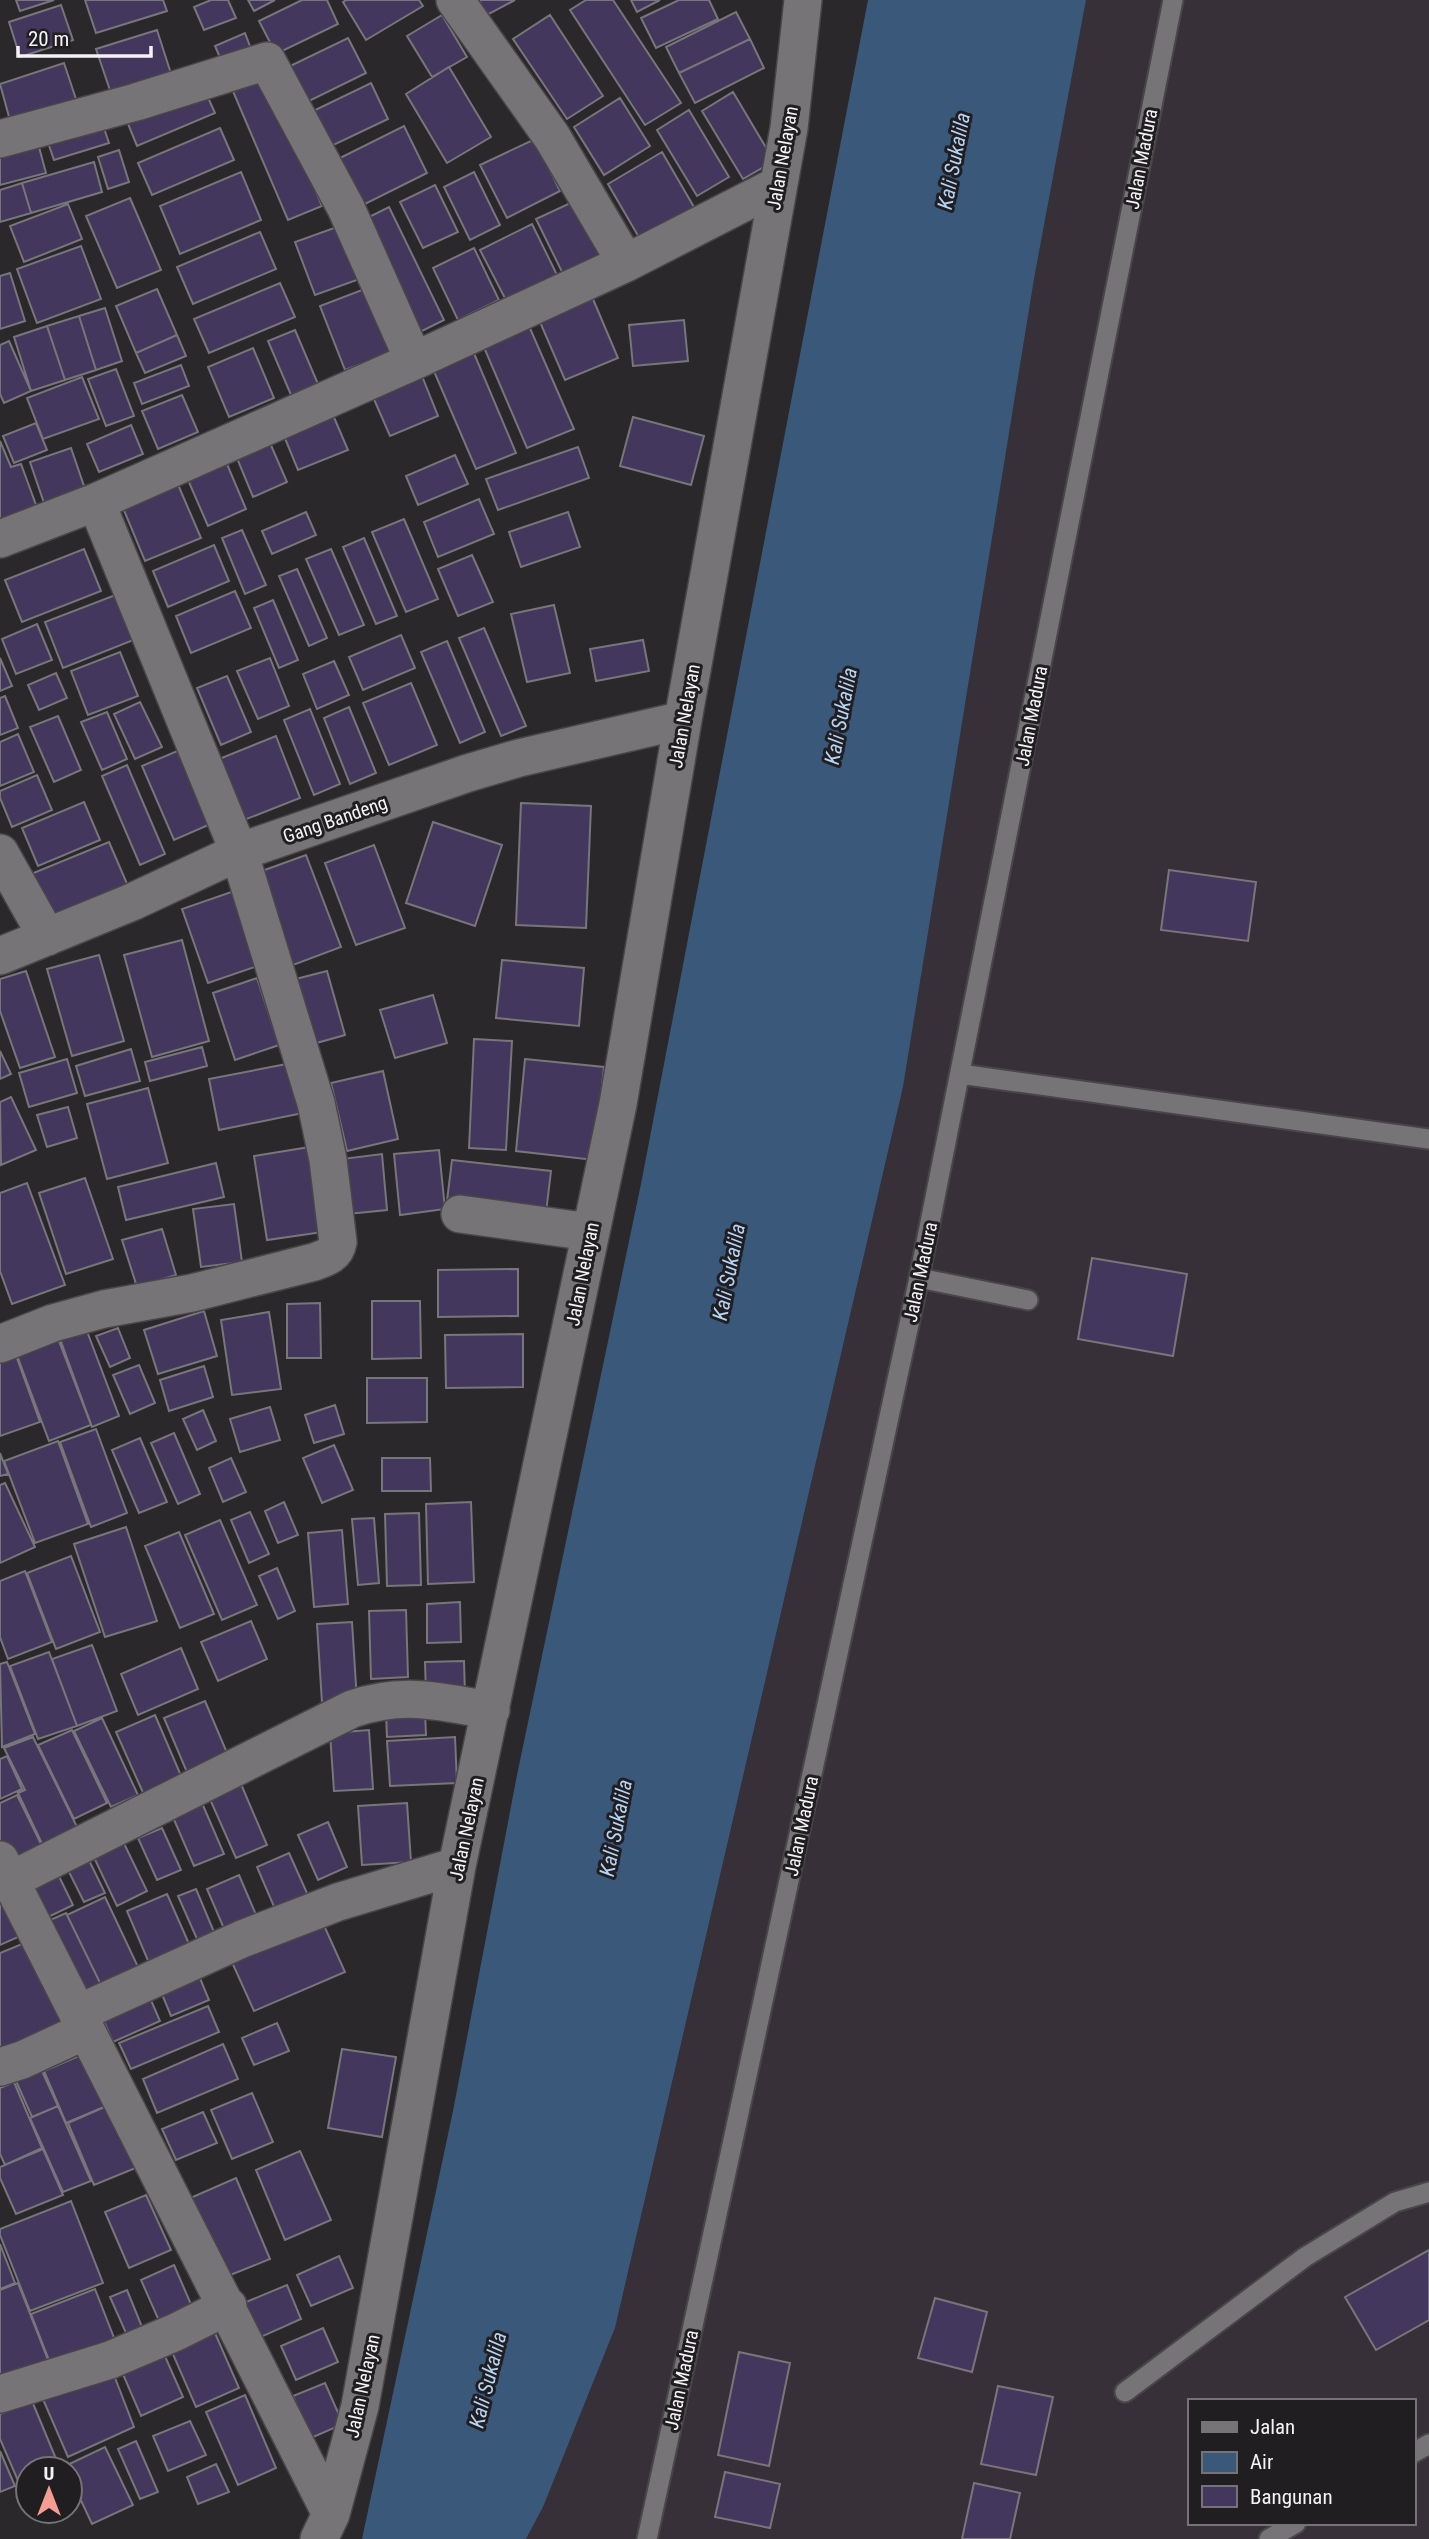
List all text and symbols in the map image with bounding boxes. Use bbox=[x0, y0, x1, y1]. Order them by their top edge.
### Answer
scale bar bbox=[18, 14, 150, 58]
text: 20 m bbox=[28, 27, 69, 51]
street label: Jalan Nelayan bbox=[762, 104, 803, 212]
street label: Jalan Madura bbox=[1120, 107, 1163, 211]
water label: Kali Sukalila bbox=[933, 111, 975, 211]
street label: Jalan Nelayan bbox=[664, 662, 705, 770]
street label: Jalan Madura bbox=[1010, 664, 1053, 768]
water label: Kali Sukalila bbox=[820, 666, 862, 766]
street label: Gang Bandeng bbox=[280, 791, 390, 848]
street label: Jalan Nelayan bbox=[561, 1220, 604, 1328]
street label: Jalan Madura bbox=[899, 1220, 942, 1324]
water label: Kali Sukalila bbox=[708, 1222, 750, 1322]
street label: Jalan Madura bbox=[780, 1774, 823, 1878]
street label: Jalan Nelayan bbox=[444, 1775, 489, 1883]
water label: Kali Sukalila bbox=[595, 1778, 637, 1878]
street label: Jalan Madura bbox=[660, 2328, 703, 2432]
water label: Kali Sukalila bbox=[464, 2329, 512, 2431]
street label: Jalan Nelayan bbox=[340, 2332, 385, 2440]
legend bbox=[1188, 2399, 1415, 2525]
text: Jalan bbox=[1250, 2415, 1295, 2439]
text: Air bbox=[1250, 2450, 1273, 2474]
north arrow bbox=[14, 2455, 84, 2525]
text: U bbox=[44, 2462, 54, 2485]
text: Bangunan bbox=[1250, 2485, 1333, 2509]

